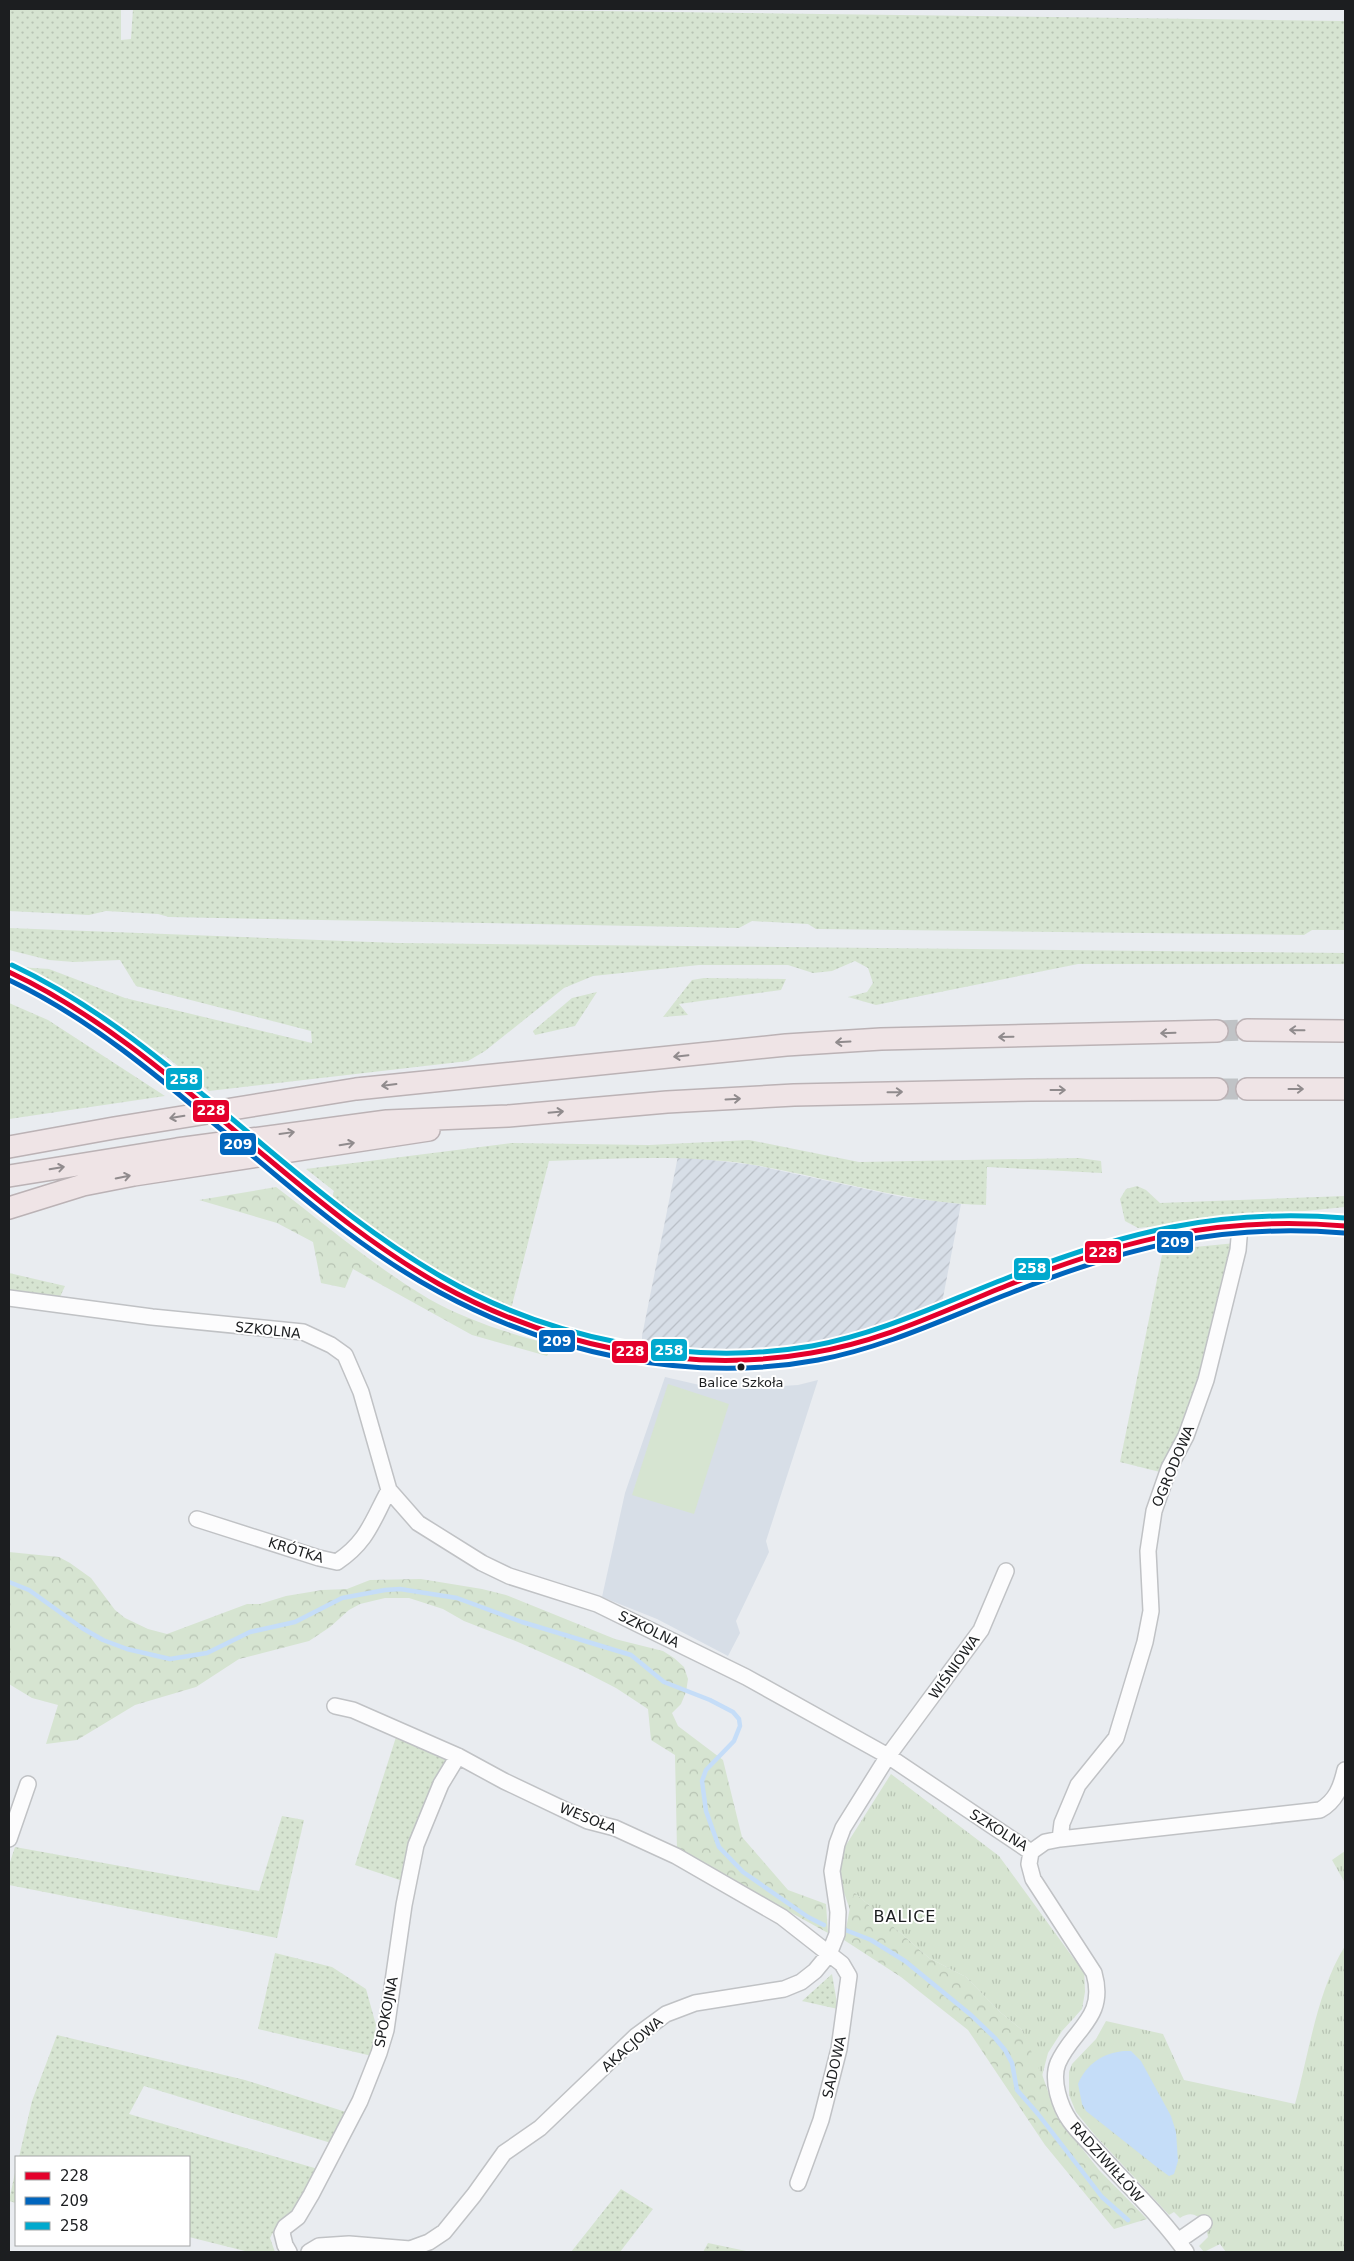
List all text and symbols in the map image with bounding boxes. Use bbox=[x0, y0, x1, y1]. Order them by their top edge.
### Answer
one-way arrow bbox=[1289, 1025, 1305, 1034]
one-way arrow bbox=[1160, 1028, 1176, 1038]
one-way arrow bbox=[998, 1032, 1014, 1042]
one-way arrow bbox=[836, 1037, 852, 1046]
one-way arrow bbox=[674, 1051, 690, 1060]
line badge: 258 bbox=[165, 1067, 203, 1091]
text: 258 bbox=[169, 1071, 199, 1087]
one-way arrow bbox=[381, 1080, 397, 1090]
one-way arrow bbox=[1288, 1084, 1304, 1094]
one-way arrow bbox=[1050, 1085, 1066, 1095]
one-way arrow bbox=[887, 1087, 903, 1097]
one-way arrow bbox=[725, 1094, 741, 1103]
line badge: 228 bbox=[192, 1099, 230, 1123]
text: 228 bbox=[196, 1102, 226, 1118]
one-way arrow bbox=[548, 1107, 564, 1117]
one-way arrow bbox=[169, 1113, 185, 1123]
one-way arrow bbox=[278, 1128, 294, 1138]
line badge: 209 bbox=[219, 1132, 257, 1156]
text: 209 bbox=[223, 1136, 253, 1152]
one-way arrow bbox=[338, 1139, 354, 1149]
one-way arrow bbox=[48, 1162, 64, 1172]
one-way arrow bbox=[115, 1172, 131, 1182]
line badge: 209 bbox=[1156, 1230, 1194, 1254]
text: 209 bbox=[1160, 1234, 1190, 1250]
line badge: 228 bbox=[1084, 1240, 1122, 1264]
text: 228 bbox=[1088, 1244, 1118, 1260]
line badge: 258 bbox=[1013, 1257, 1051, 1281]
text: 258 bbox=[1017, 1260, 1047, 1276]
street label: SZKOLNA bbox=[234, 1319, 302, 1341]
line badge: 209 bbox=[538, 1329, 576, 1353]
text: 209 bbox=[542, 1333, 572, 1349]
line badge: 258 bbox=[650, 1338, 688, 1362]
line badge: 228 bbox=[611, 1340, 649, 1364]
text: 258 bbox=[654, 1342, 684, 1358]
text: 228 bbox=[615, 1343, 645, 1359]
marker: Balice Szkoła bbox=[736, 1362, 746, 1372]
place label: Balice Szkoła bbox=[698, 1375, 784, 1390]
street label: OGRODOWA bbox=[1149, 1422, 1198, 1509]
street label: KRÓTKA bbox=[266, 1533, 326, 1566]
street label: SZKOLNA bbox=[616, 1607, 682, 1651]
street label: WIŚNIOWA bbox=[925, 1631, 983, 1702]
street label: WESOŁA bbox=[557, 1799, 619, 1837]
street label: SZKOLNA bbox=[967, 1806, 1031, 1854]
district label: BALICE bbox=[874, 1907, 936, 1926]
street label: SPOKOJNA bbox=[371, 1975, 401, 2049]
street label: AKACJOWA bbox=[598, 2013, 666, 2075]
street label: SADOWA bbox=[819, 2034, 849, 2100]
street label: RADZIWIŁŁÓW bbox=[1067, 2118, 1148, 2205]
legend bbox=[15, 2156, 190, 2246]
text: 228 bbox=[60, 2167, 89, 2185]
text: 209 bbox=[60, 2192, 89, 2210]
text: 258 bbox=[60, 2217, 89, 2235]

